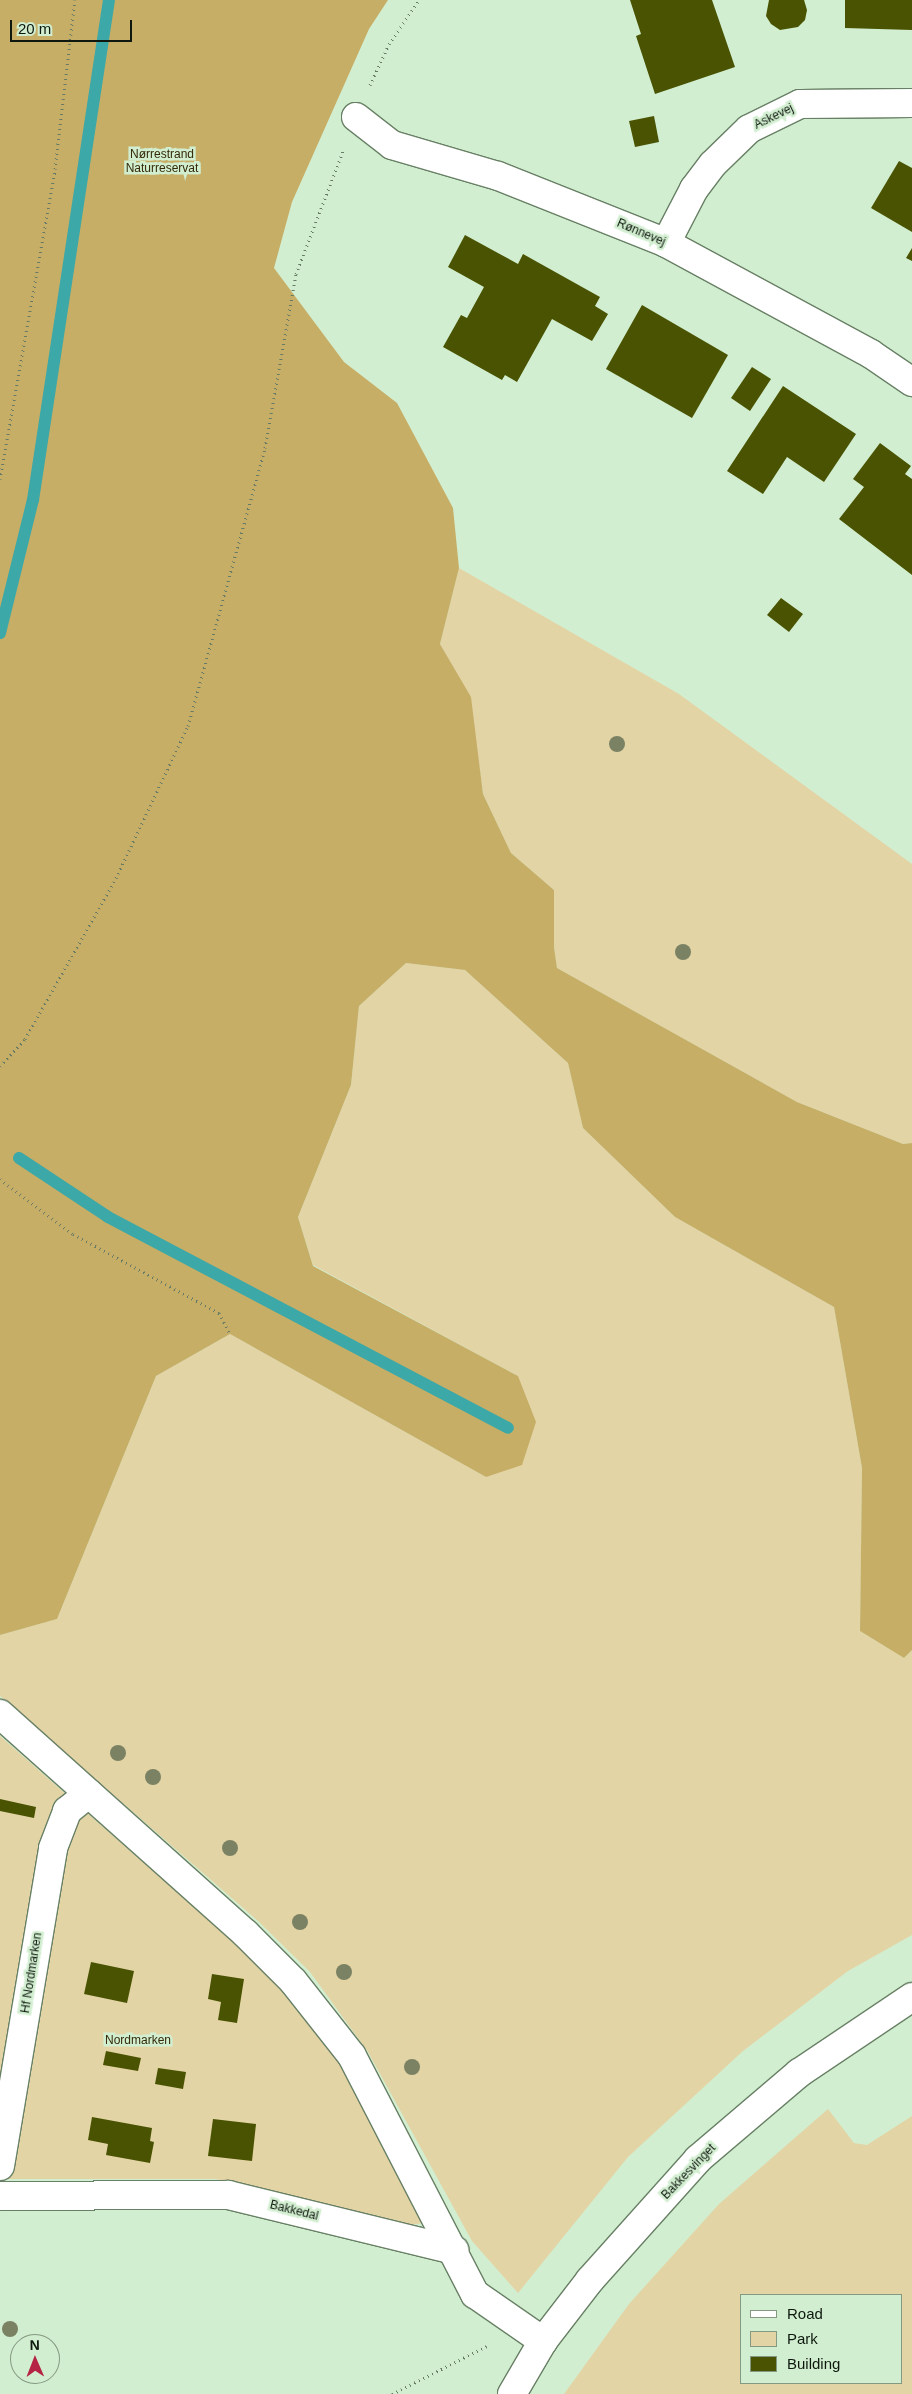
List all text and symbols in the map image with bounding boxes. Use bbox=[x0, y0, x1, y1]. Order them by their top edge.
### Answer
scale bar bbox=[12, 10, 135, 42]
text: 20 m bbox=[18, 20, 51, 37]
street label: Askevej bbox=[752, 101, 796, 133]
park label: Nørrestrand Naturreservat bbox=[126, 148, 198, 176]
street label: Rønnevej bbox=[615, 216, 667, 250]
street label: Hf Nordmarken bbox=[19, 1932, 45, 2014]
park label: Nordmarken bbox=[105, 2034, 171, 2048]
street label: Bakkesvinget bbox=[659, 2141, 719, 2203]
street label: Bakkedal bbox=[268, 2198, 320, 2224]
legend bbox=[740, 2294, 902, 2384]
text: Road bbox=[787, 2305, 823, 2322]
text: Park bbox=[787, 2330, 818, 2347]
north arrow bbox=[10, 2334, 60, 2384]
text: N bbox=[30, 2337, 40, 2353]
text: Building bbox=[787, 2355, 840, 2372]

